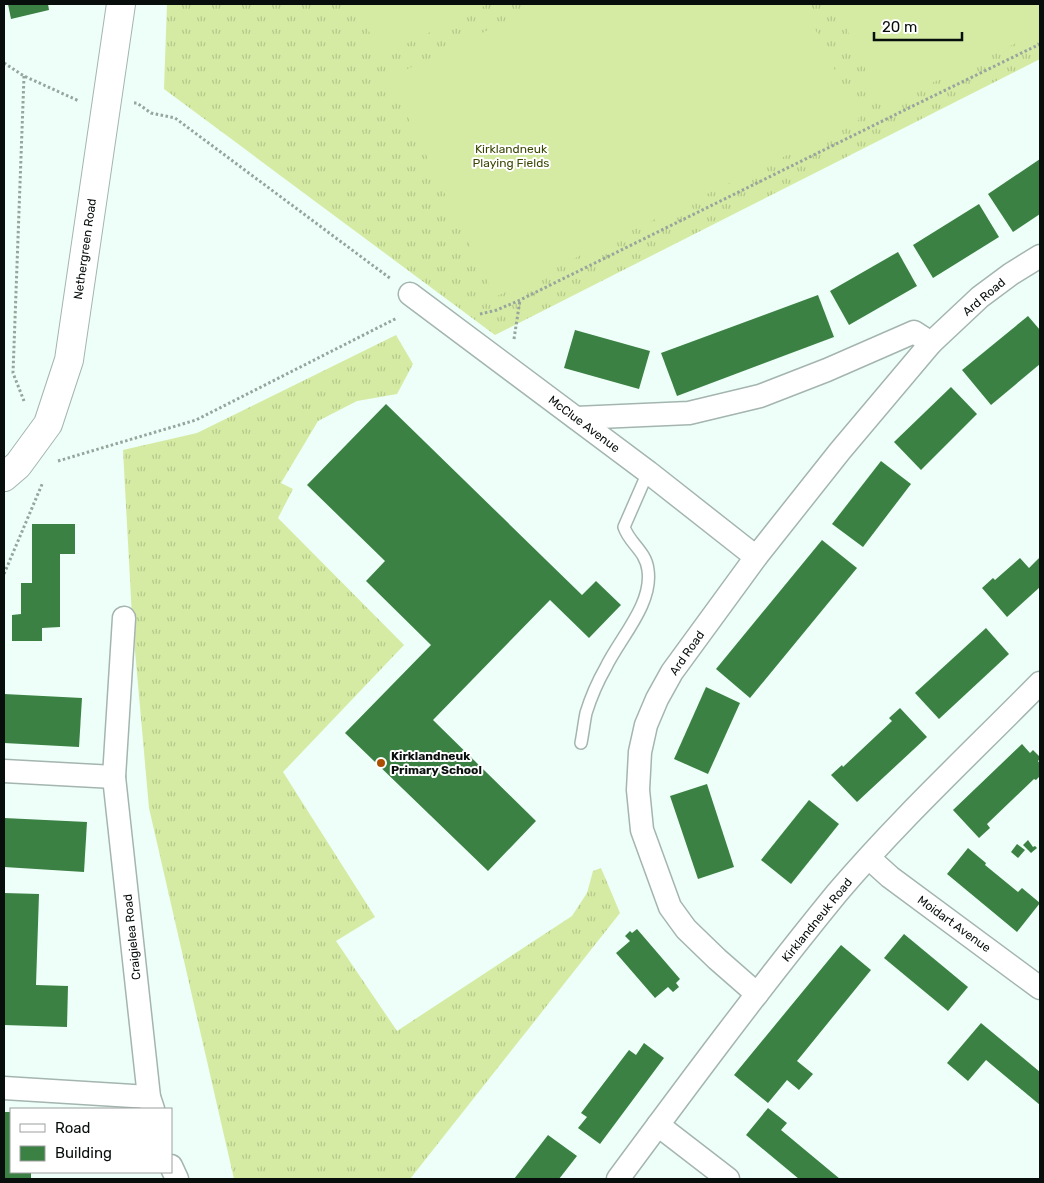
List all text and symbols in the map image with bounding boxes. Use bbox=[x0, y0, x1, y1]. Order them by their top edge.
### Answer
scale bar bbox=[874, 10, 962, 42]
text: 20 m bbox=[882, 18, 917, 36]
park label: Kirklandneuk Playing Fields bbox=[473, 142, 549, 170]
street label: Nethergreen Road bbox=[71, 198, 99, 300]
street label: Ard Road bbox=[960, 275, 1008, 319]
street label: McClue Avenue bbox=[546, 393, 623, 456]
street label: Ard Road bbox=[667, 628, 707, 678]
place label: Kirklandneuk Primary School bbox=[391, 749, 482, 777]
marker: Kirklandneuk Primary School bbox=[375, 757, 387, 769]
street label: Kirklandneuk Road bbox=[779, 875, 855, 965]
street label: Craigielea Road bbox=[121, 893, 143, 981]
street label: Moidart Avenue bbox=[915, 893, 994, 955]
legend bbox=[10, 1108, 172, 1173]
text: Road bbox=[55, 1119, 91, 1137]
text: Building bbox=[55, 1144, 112, 1162]

